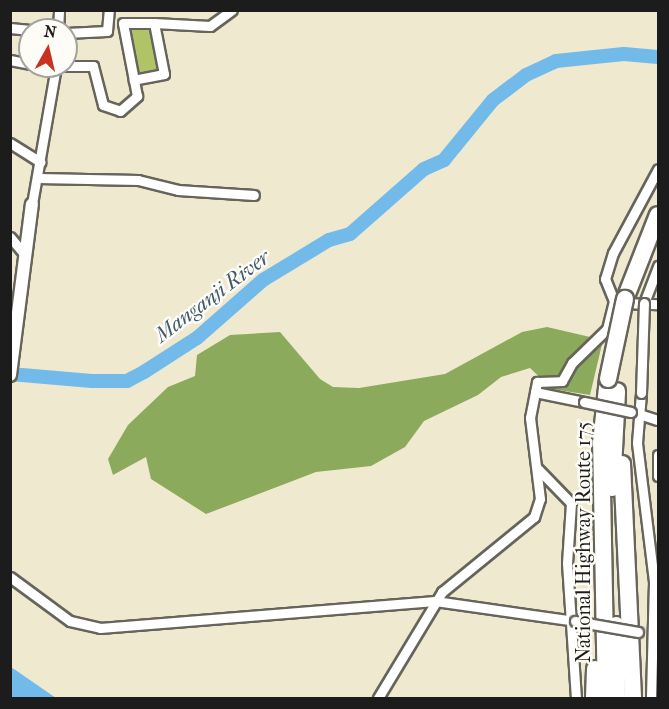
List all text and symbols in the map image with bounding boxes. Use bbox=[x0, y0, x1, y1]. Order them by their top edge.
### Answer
north arrow bbox=[18, 18, 78, 78]
text: N bbox=[43, 21, 58, 42]
water label: Manganji River bbox=[149, 244, 275, 348]
street label: National Highway Route 175 bbox=[571, 421, 595, 663]

